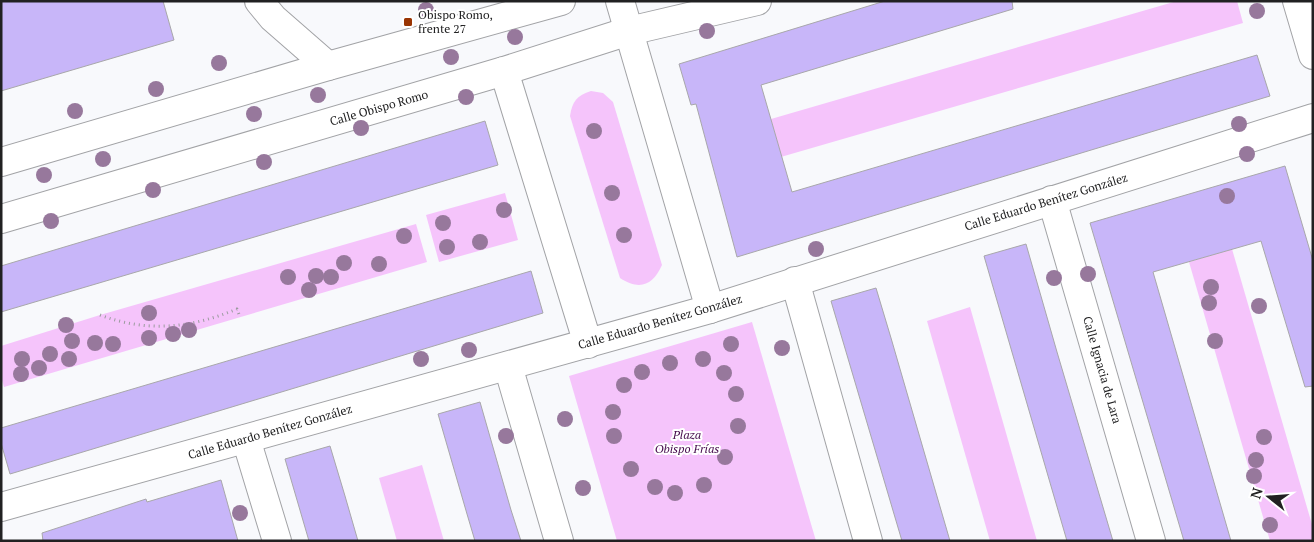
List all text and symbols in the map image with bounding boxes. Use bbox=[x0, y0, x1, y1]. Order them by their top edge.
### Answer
place label: Obispo Romo, frente 27 bbox=[418, 7, 493, 36]
marker: Obispo Romo, frente 27 bbox=[402, 16, 414, 28]
street label: Calle Obispo Romo bbox=[328, 86, 430, 129]
street label: Calle Eduardo Benítez González bbox=[962, 169, 1129, 234]
street label: Calle Eduardo Benítez González bbox=[576, 291, 744, 352]
street label: Calle Ignacia de Lara bbox=[1080, 315, 1125, 425]
street label: Calle Eduardo Benítez González bbox=[186, 401, 354, 462]
park label: Plaza Obispo Frías bbox=[655, 427, 719, 456]
north arrow bbox=[1244, 472, 1294, 522]
text: N bbox=[1245, 485, 1267, 501]

